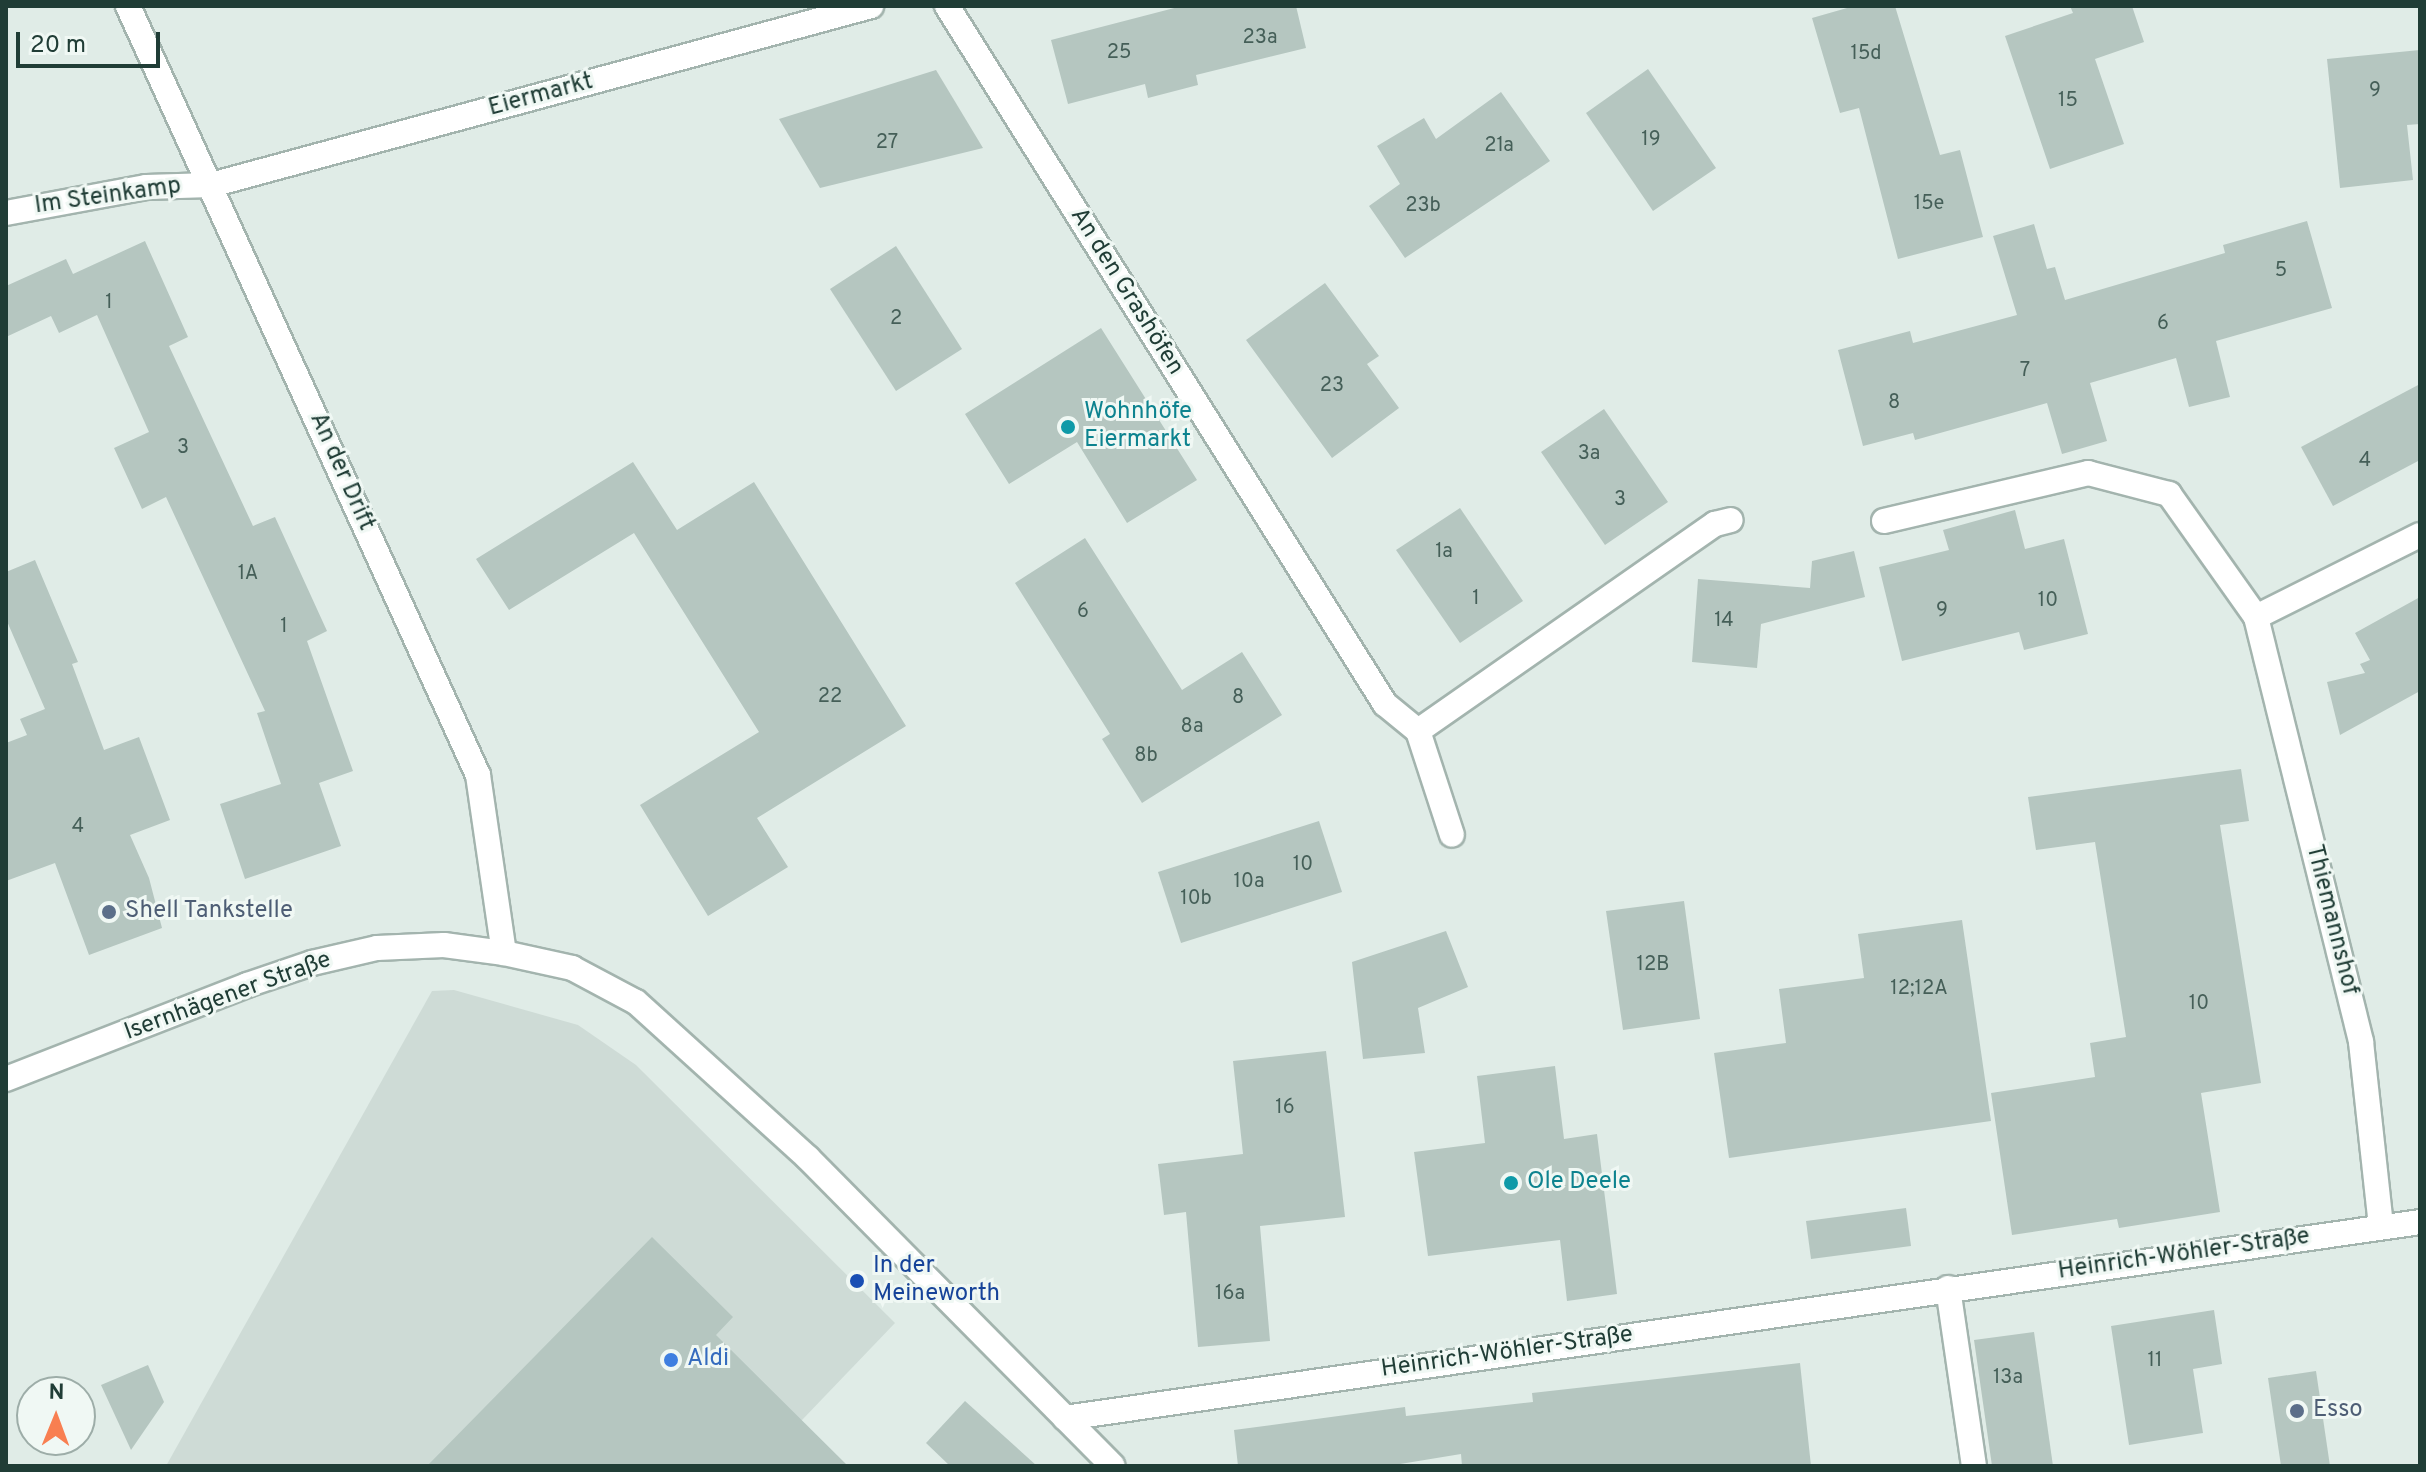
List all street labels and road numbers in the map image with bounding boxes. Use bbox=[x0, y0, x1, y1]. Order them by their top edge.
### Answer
street label: Eiermarkt bbox=[486, 68, 596, 124]
street label: Im Steinkamp bbox=[33, 172, 183, 222]
street label: An den Grashöfen bbox=[1063, 203, 1189, 381]
street label: An der Drift bbox=[302, 409, 380, 535]
street label: Thiemannshof bbox=[2298, 842, 2364, 998]
street label: Isernhägener Straße bbox=[121, 946, 335, 1048]
street label: Heinrich-Wöhler-Straße bbox=[2056, 1223, 2312, 1287]
street label: Heinrich-Wöhler-Straße bbox=[1379, 1321, 1635, 1385]

